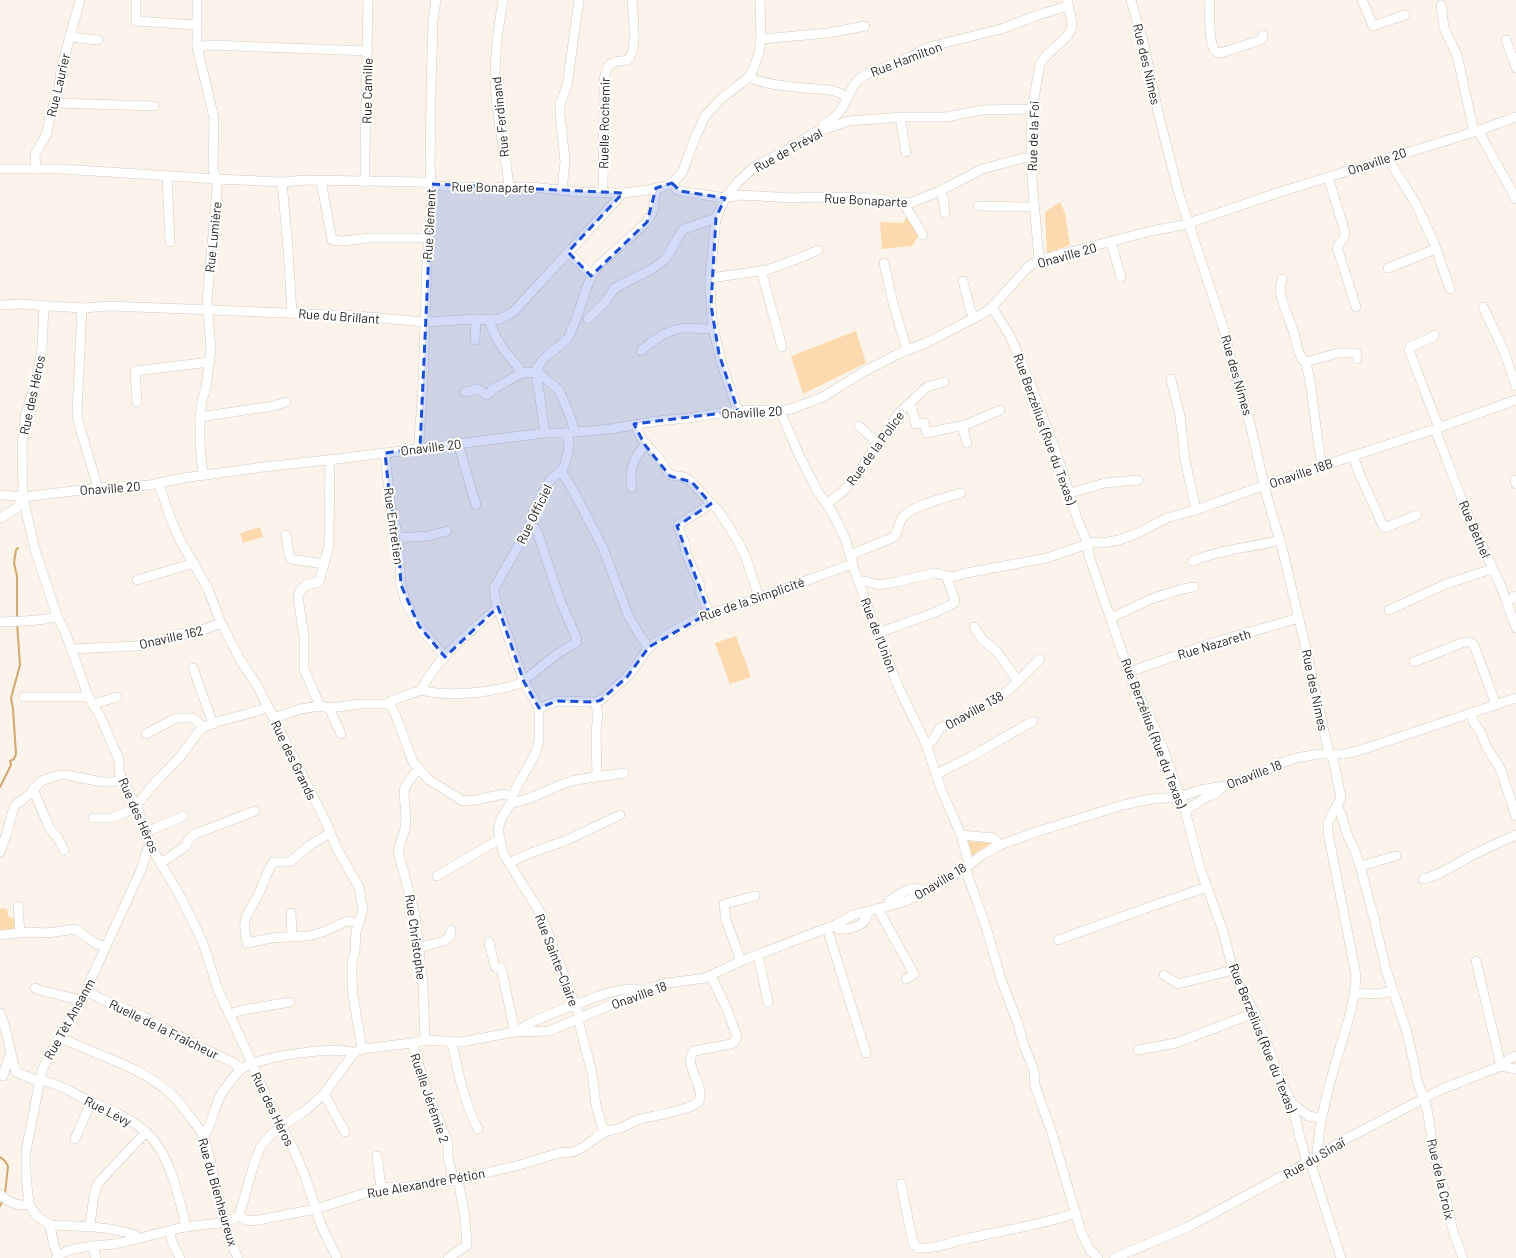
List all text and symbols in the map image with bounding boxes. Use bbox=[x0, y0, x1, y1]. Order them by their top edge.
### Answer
street label: Rue des Nimes bbox=[1130, 22, 1164, 106]
street label: Rue Hamilton bbox=[868, 38, 944, 80]
street label: Rue Laurier bbox=[43, 51, 73, 119]
street label: Rue Camille bbox=[358, 58, 376, 124]
street label: Rue Ferdinand bbox=[488, 76, 512, 158]
street label: Ruelle Rochemir bbox=[595, 77, 613, 169]
street label: Rue de la Foi bbox=[1024, 100, 1042, 172]
street label: Rue de Préval bbox=[751, 125, 825, 175]
street label: Onaville 20 bbox=[1346, 144, 1408, 178]
street label: Rue Bonaparte bbox=[451, 178, 535, 196]
street label: Rue Clement bbox=[419, 188, 439, 260]
street label: Rue Bonaparte bbox=[824, 190, 908, 210]
street label: Rue Lumière bbox=[201, 201, 225, 273]
street label: Onaville 20 bbox=[1035, 239, 1099, 271]
street label: Rue du Brillant bbox=[298, 305, 380, 327]
street label: Rue des Nimes bbox=[1218, 333, 1256, 417]
street label: Rue Berzélius (Rue du Texas) bbox=[1010, 351, 1080, 507]
street label: Rue des Héros bbox=[16, 354, 48, 436]
street label: Onaville 20 bbox=[721, 402, 783, 422]
street label: Rue de la Police bbox=[843, 408, 907, 488]
street label: Onaville 20 bbox=[400, 435, 462, 459]
street label: Onaville 18B bbox=[1267, 455, 1335, 491]
street label: Onaville 20 bbox=[79, 478, 141, 498]
street label: Rue Officiel bbox=[513, 481, 555, 547]
street label: Rue Entretien bbox=[381, 486, 407, 566]
street label: Rue Bethel bbox=[1456, 498, 1494, 560]
street label: Rue de la Simplicité bbox=[697, 574, 807, 624]
street label: Rue de l'Union bbox=[857, 595, 901, 675]
street label: Onaville 162 bbox=[138, 622, 204, 652]
street label: Rue Nazareth bbox=[1176, 625, 1252, 663]
street label: Rue des Nimes bbox=[1299, 648, 1331, 732]
street label: Rue Berzélius (Rue du Texas) bbox=[1118, 656, 1190, 811]
street label: Onaville 138 bbox=[942, 687, 1006, 733]
street label: Rue des Grands bbox=[268, 717, 320, 803]
street label: Onaville 18 bbox=[1224, 756, 1284, 792]
street label: Rue des Héros bbox=[115, 775, 163, 855]
street label: Onaville 18 bbox=[911, 859, 969, 903]
street label: Rue Christophe bbox=[402, 893, 430, 981]
street label: Rue Sainte-Claire bbox=[532, 911, 582, 1009]
street label: Rue Berzélius (Rue du Texas) bbox=[1226, 961, 1300, 1115]
street label: Rue Tèt Ansanm bbox=[40, 975, 98, 1063]
street label: Onaville 18 bbox=[609, 978, 669, 1012]
street label: Ruelle de la Fraîcheur bbox=[107, 996, 222, 1063]
street label: Ruelle Jérémie 2 bbox=[407, 1051, 453, 1145]
street label: Rue des Héros bbox=[248, 1069, 298, 1149]
street label: Rue Lévy bbox=[82, 1092, 134, 1130]
street label: Rue du Sinaï bbox=[1280, 1133, 1349, 1182]
street label: Rue du Bienheureux bbox=[195, 1136, 241, 1248]
street label: Rue de la Croix bbox=[1424, 1137, 1458, 1221]
street label: Rue Alexandre Pétion bbox=[366, 1165, 486, 1201]

